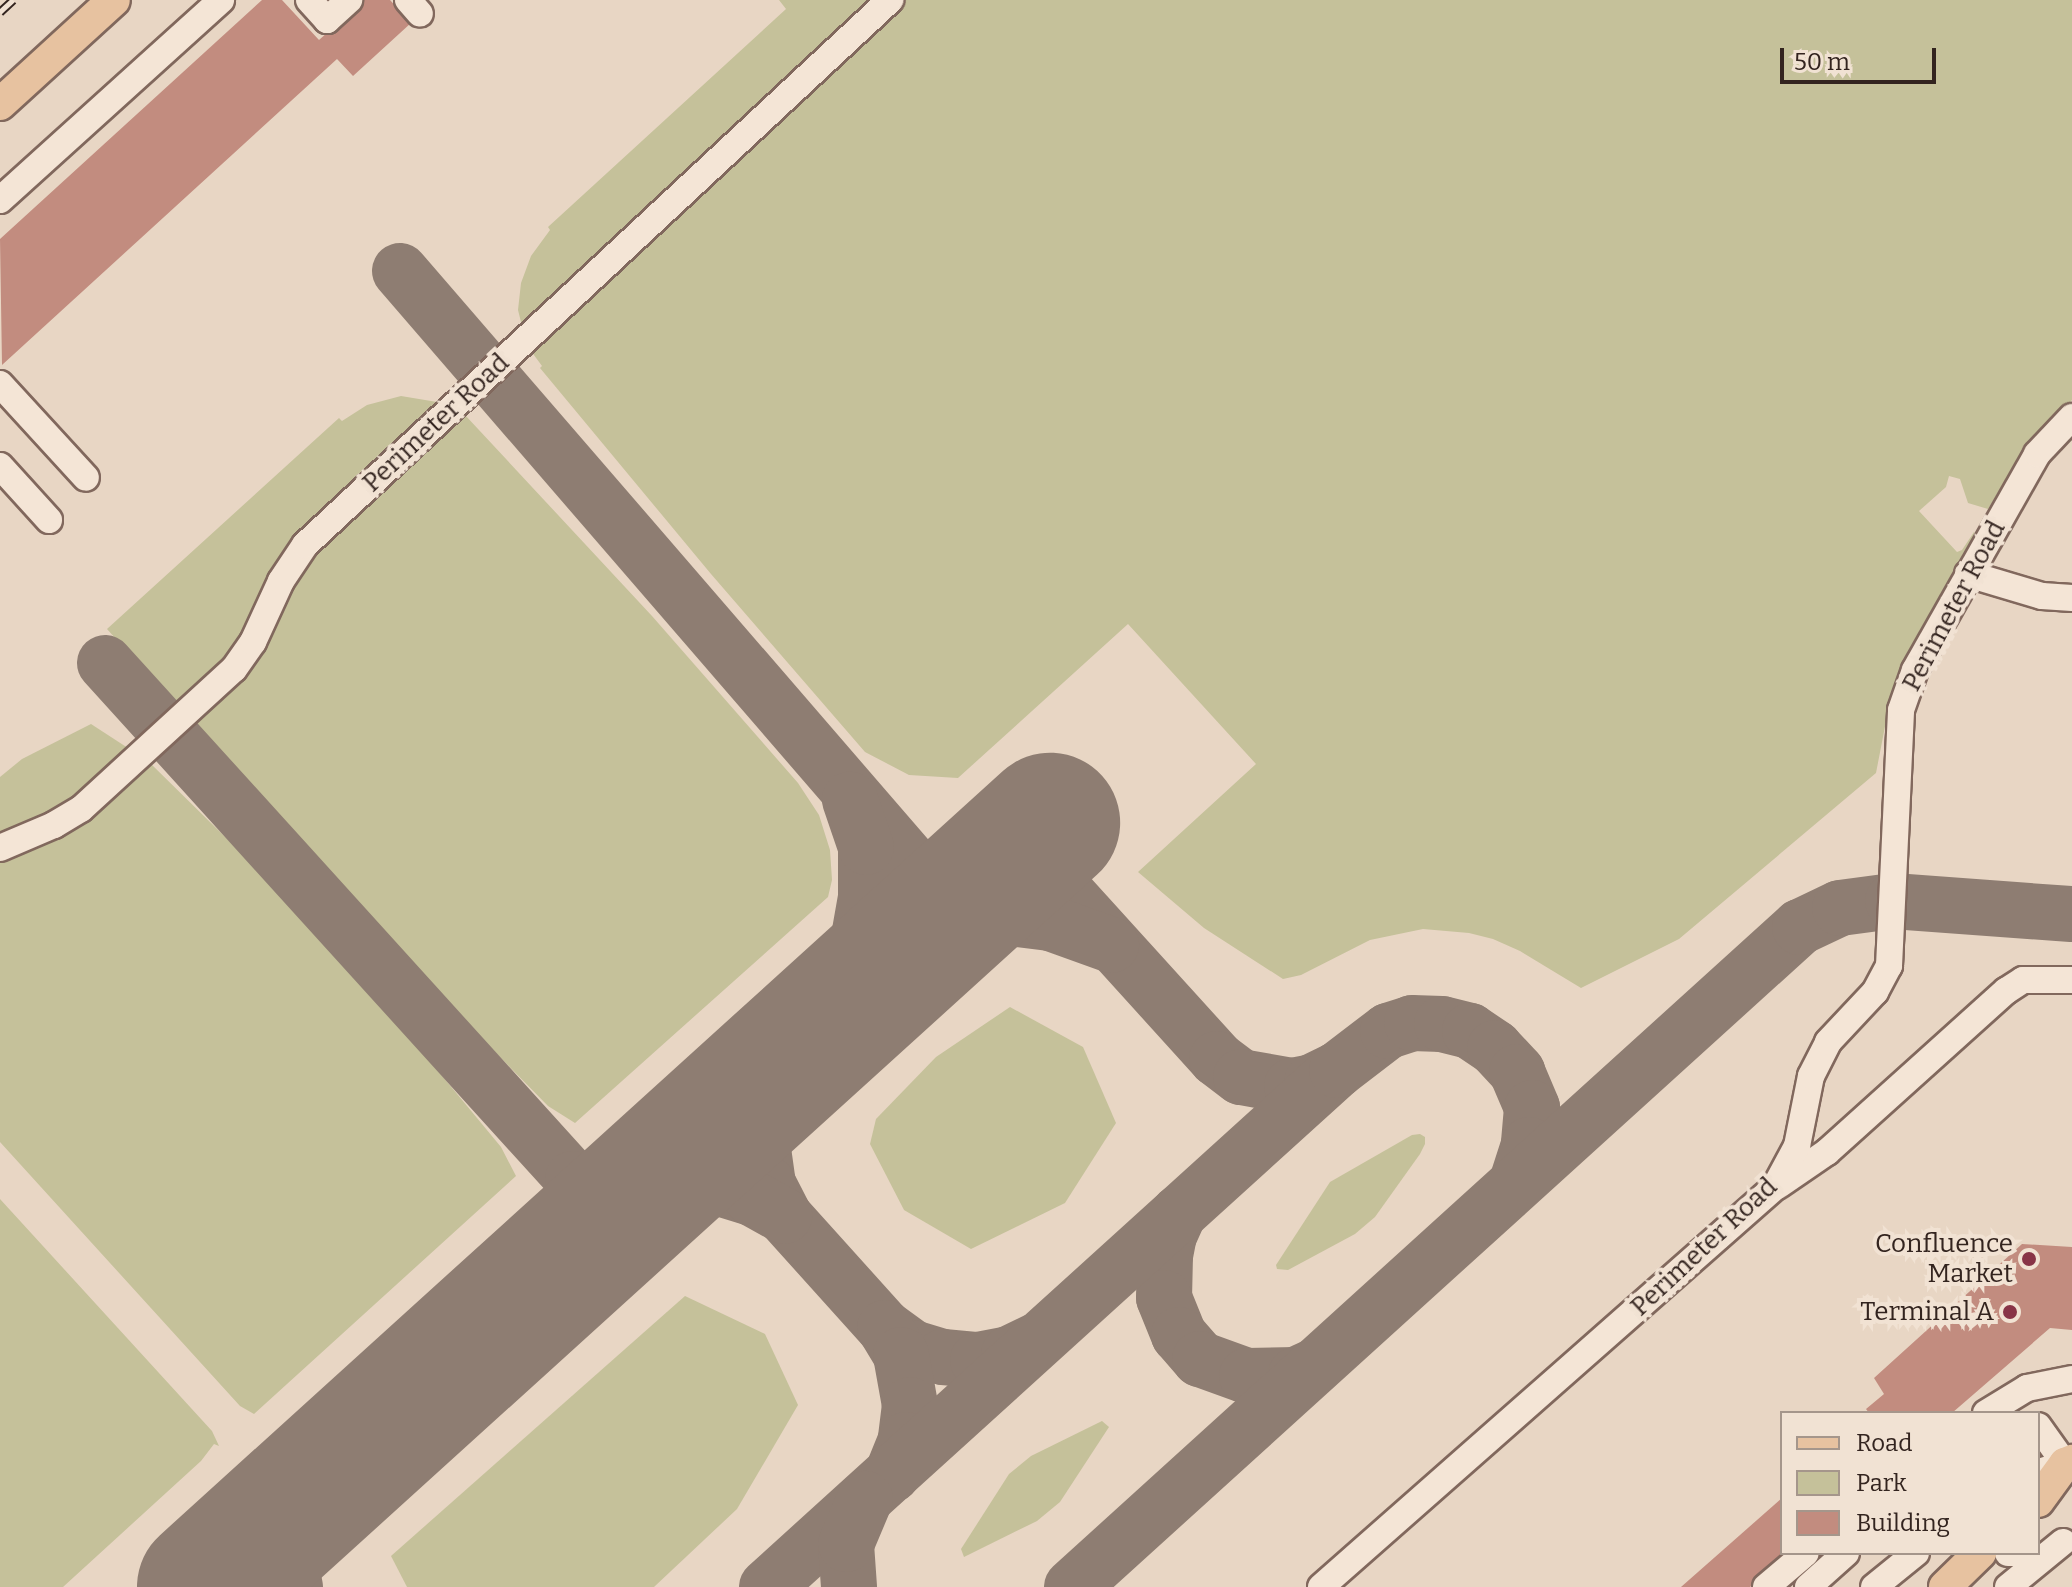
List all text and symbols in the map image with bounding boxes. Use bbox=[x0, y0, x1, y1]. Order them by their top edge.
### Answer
scale bar bbox=[1784, 32, 1940, 82]
text: 50 m bbox=[1794, 48, 1850, 76]
street label: Perimeter Road bbox=[356, 347, 516, 499]
street label: Perimeter Road bbox=[1896, 516, 2012, 696]
street label: Perimeter Road bbox=[1624, 1171, 1784, 1323]
place label: Confluence Market bbox=[1875, 1228, 2013, 1290]
marker: Confluence Market bbox=[2020, 1250, 2038, 1268]
place label: Terminal A bbox=[1860, 1296, 1994, 1328]
marker: Terminal A bbox=[2001, 1303, 2019, 1321]
legend bbox=[1780, 1411, 2040, 1555]
text: Road bbox=[1856, 1429, 1912, 1457]
text: Park bbox=[1856, 1469, 1907, 1497]
text: Building bbox=[1856, 1509, 1950, 1537]

